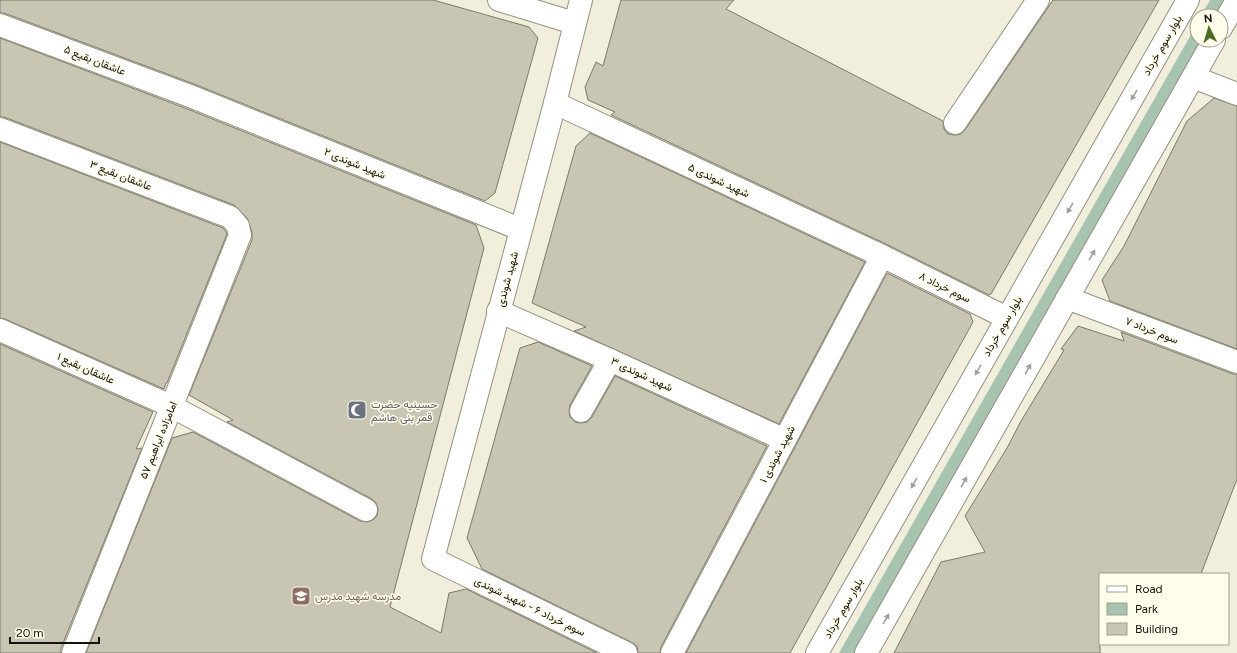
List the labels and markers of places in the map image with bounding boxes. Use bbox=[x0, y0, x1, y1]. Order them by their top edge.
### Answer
place label: حسینیه حضرت قمر بنی هاشم bbox=[371, 398, 438, 425]
mosque icon: حسینیه حضرت قمر بنی هاشم bbox=[346, 399, 368, 421]
school or university icon: مدرسه شهید مدرس bbox=[290, 585, 312, 607]
place label: مدرسه شهید مدرس bbox=[315, 590, 401, 603]

